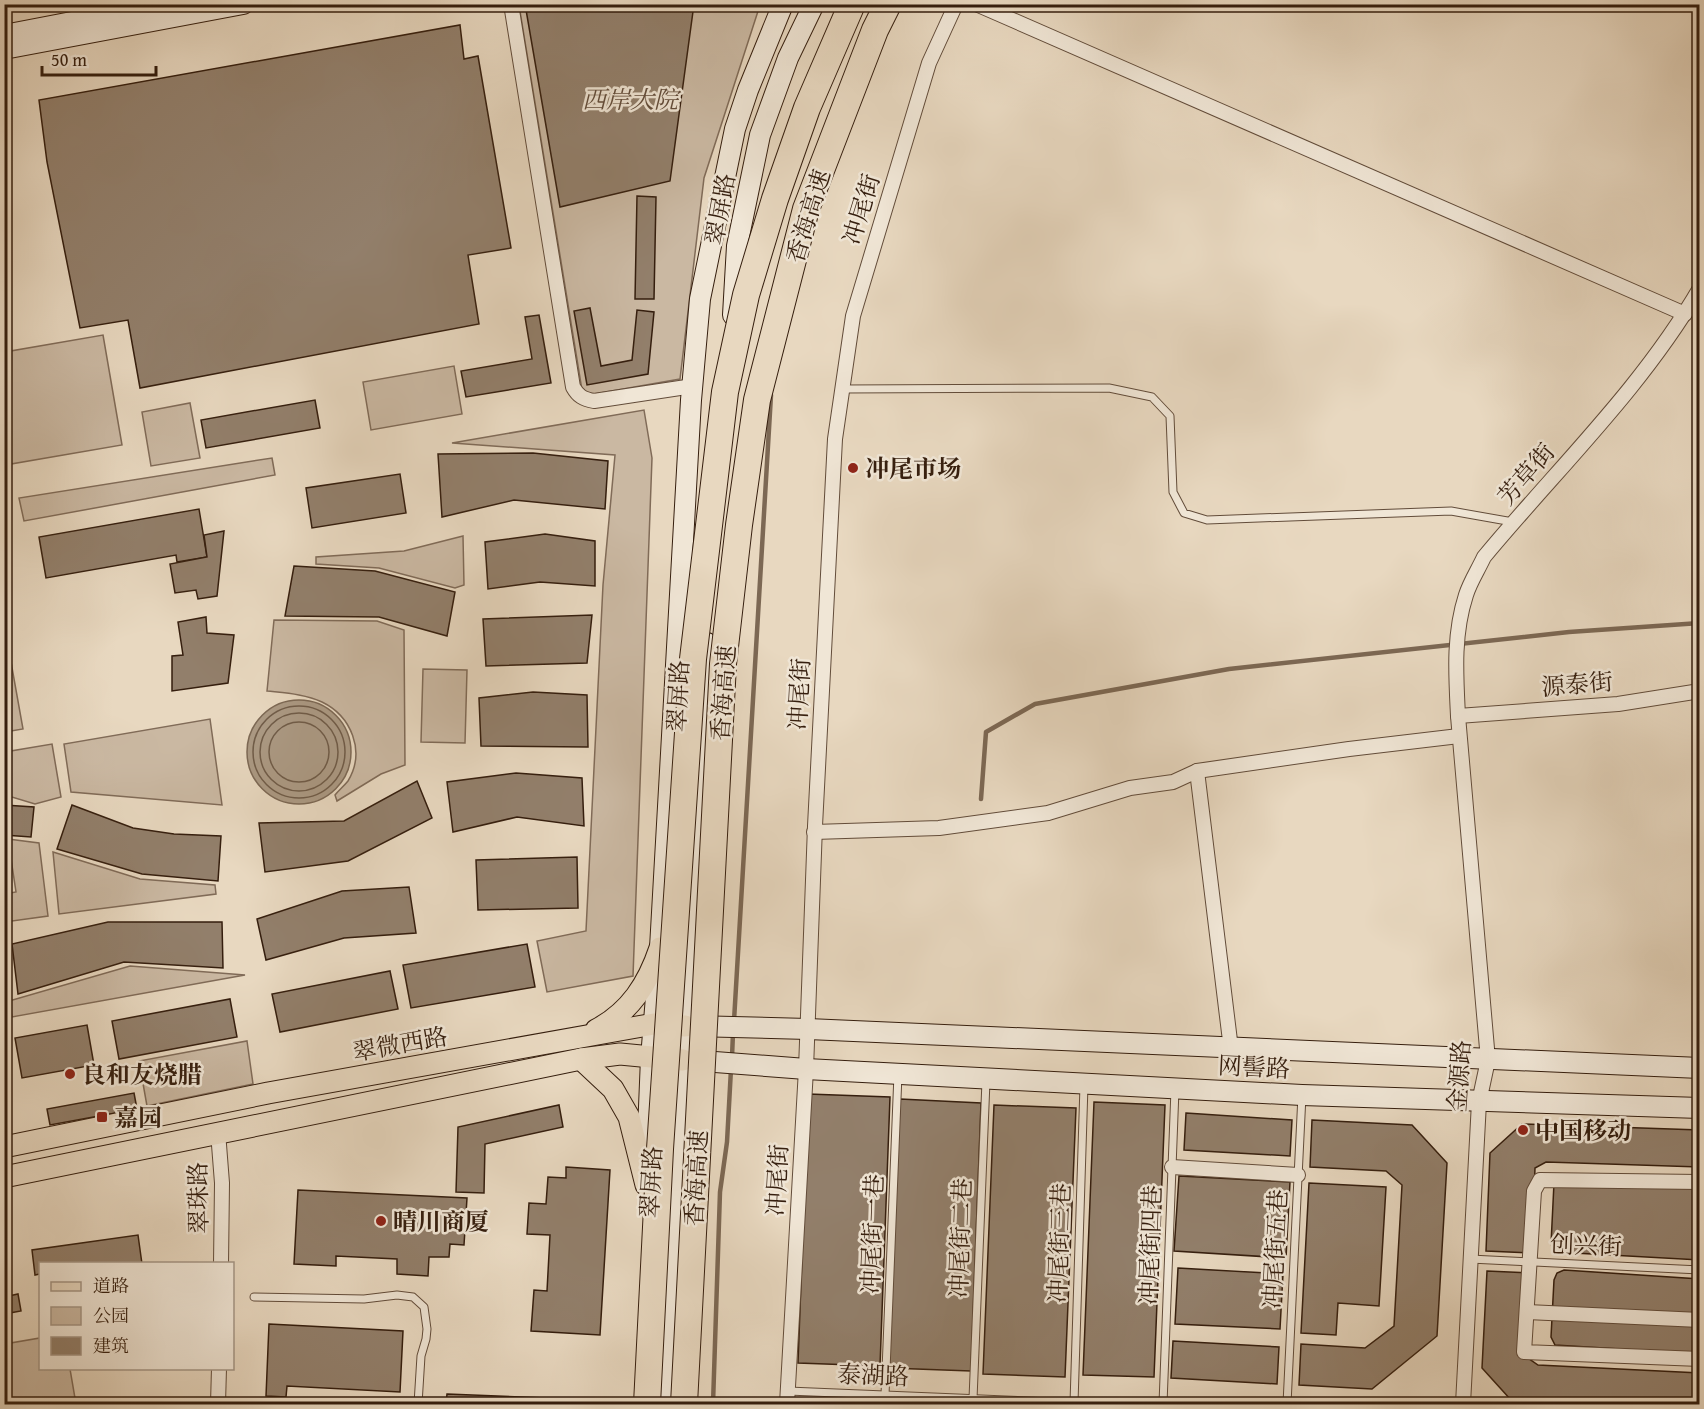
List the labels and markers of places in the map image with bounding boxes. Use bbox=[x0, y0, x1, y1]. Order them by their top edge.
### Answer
place label: 冲尾市场 bbox=[865, 451, 961, 486]
marker: 冲尾市场 bbox=[846, 461, 860, 475]
place label: 良和友烧腊 bbox=[82, 1057, 202, 1092]
marker: 良和友烧腊 bbox=[63, 1067, 77, 1081]
place label: 嘉园 bbox=[114, 1100, 162, 1135]
marker: 嘉园 bbox=[95, 1110, 109, 1124]
place label: 中国移动 bbox=[1535, 1113, 1631, 1148]
marker: 中国移动 bbox=[1516, 1123, 1530, 1137]
place label: 晴川商厦 bbox=[393, 1204, 489, 1239]
marker: 晴川商厦 bbox=[374, 1214, 388, 1228]

